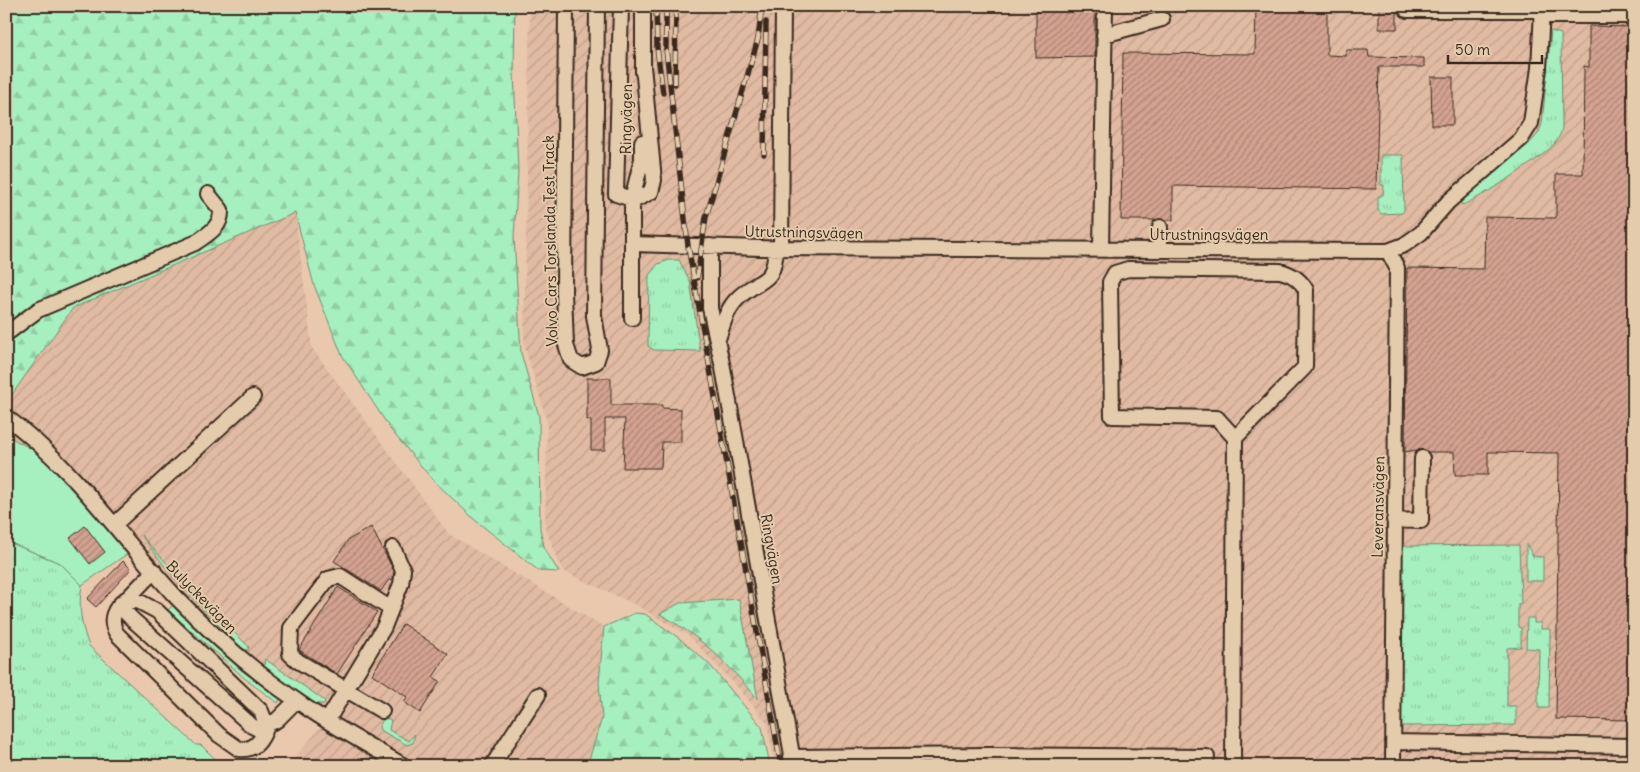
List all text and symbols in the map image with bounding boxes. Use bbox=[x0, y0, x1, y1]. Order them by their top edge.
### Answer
scale bar bbox=[1448, 32, 1541, 64]
text: 50 m bbox=[1455, 40, 1490, 59]
street label: Ringvägen bbox=[616, 83, 636, 155]
street label: Volvo Cars Torslanda Test Track bbox=[539, 135, 561, 347]
street label: Utrustningsvägen bbox=[744, 221, 864, 243]
street label: Utrustningsvägen bbox=[1150, 225, 1269, 244]
street label: Leveransvägen bbox=[1368, 456, 1388, 558]
street label: Ringvägen bbox=[756, 512, 788, 586]
street label: Bulyckevägen bbox=[162, 556, 242, 638]

